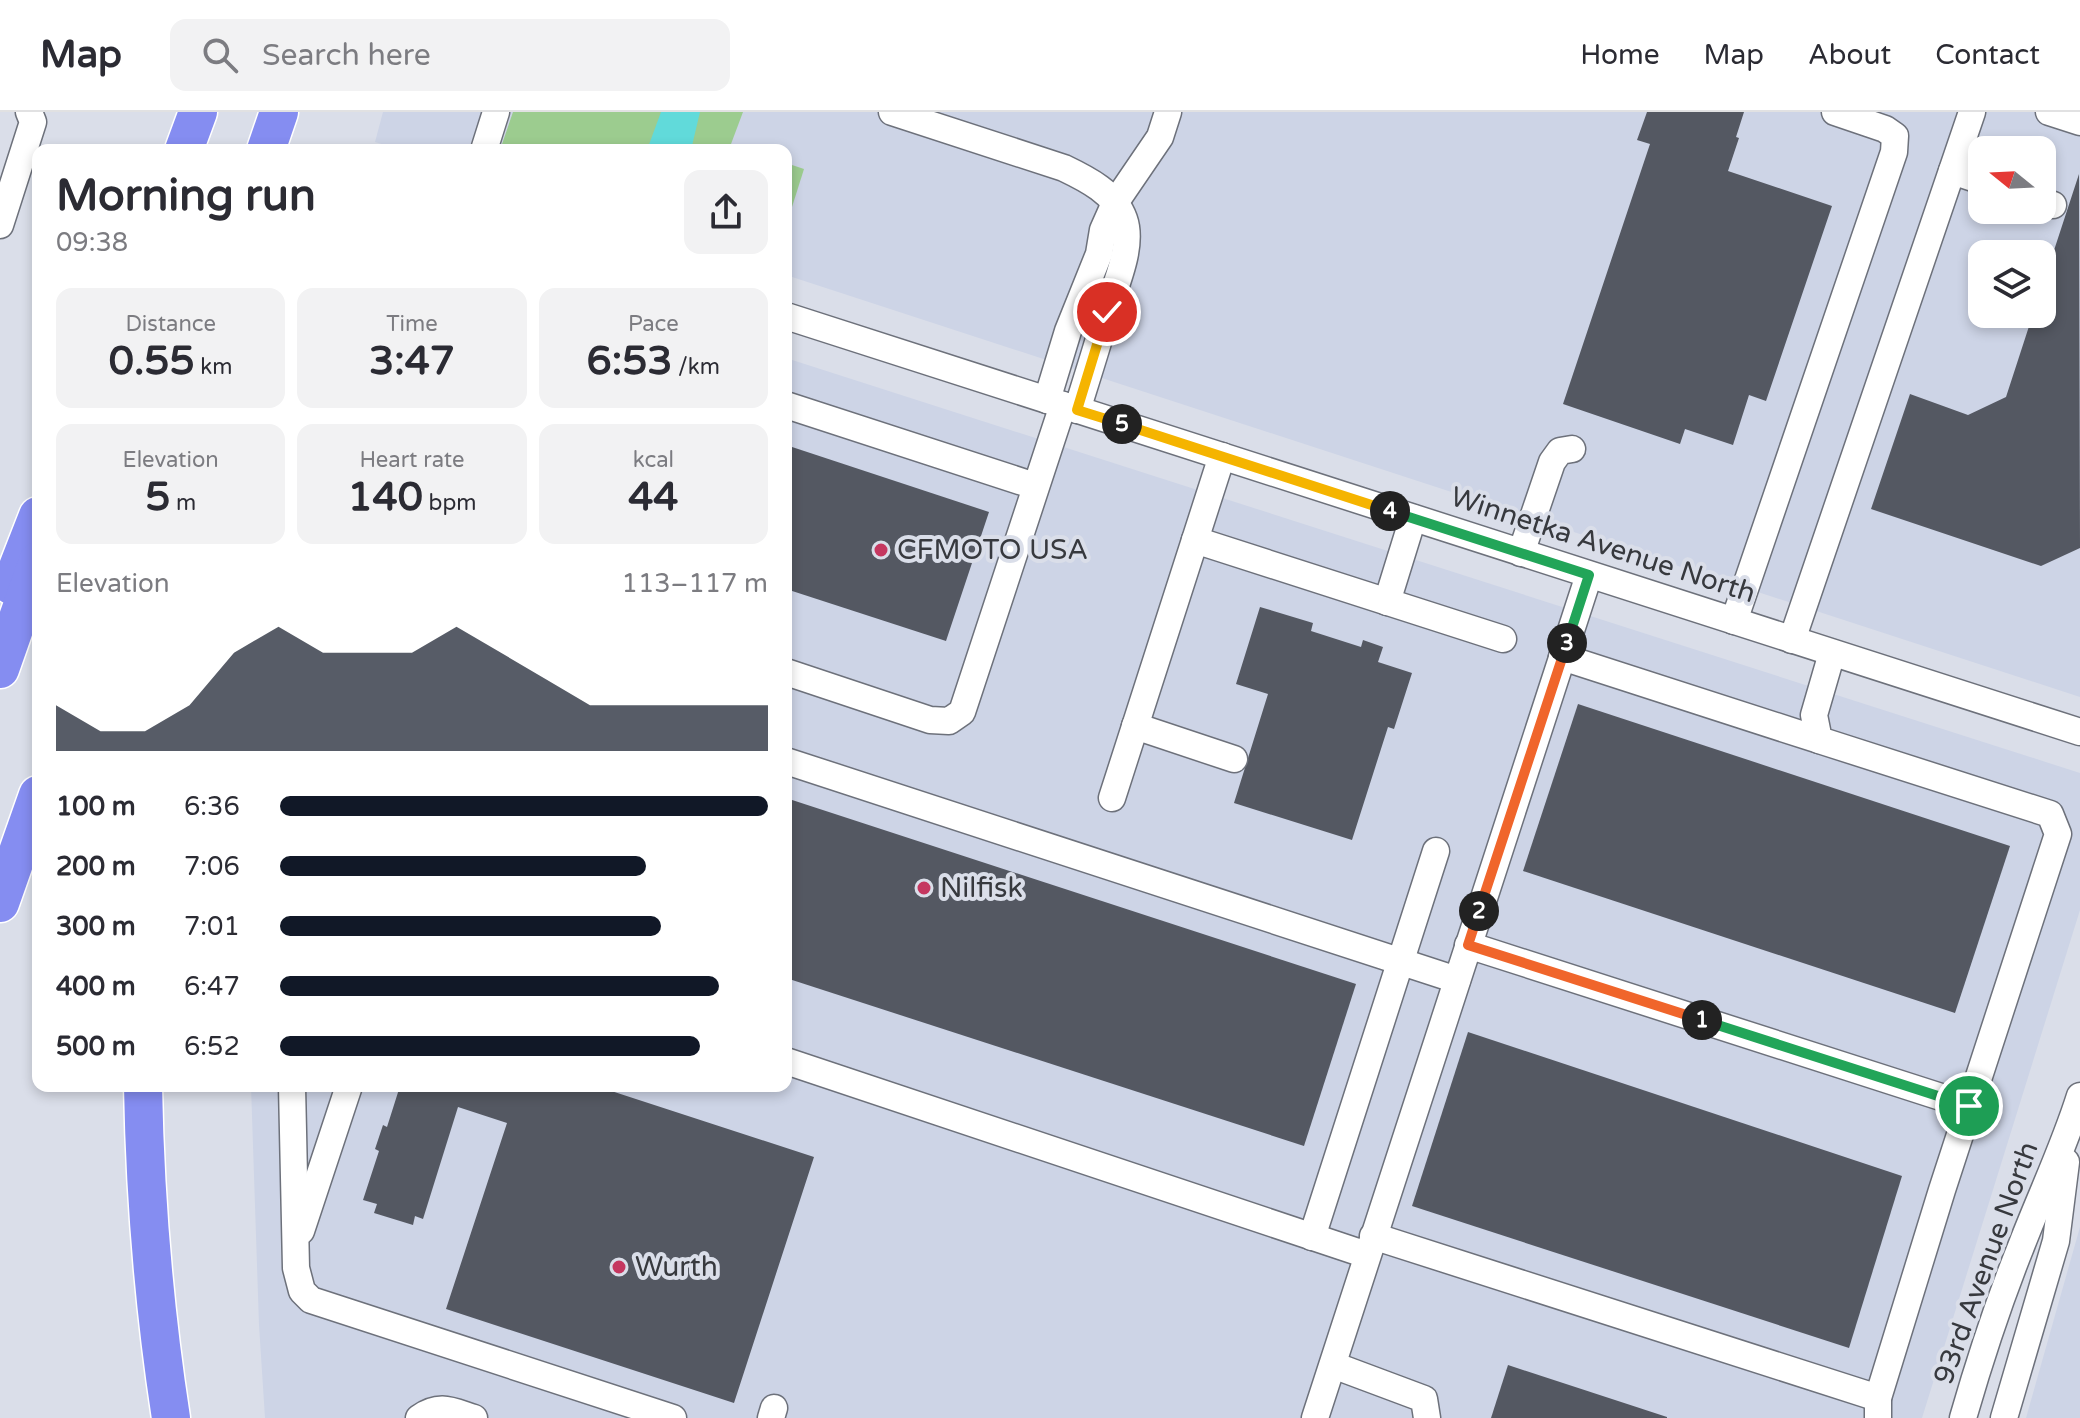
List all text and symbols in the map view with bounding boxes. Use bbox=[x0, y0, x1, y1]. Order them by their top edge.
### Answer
search box bbox=[170, 19, 730, 91]
text: Map bbox=[40, 32, 122, 78]
icon: search bbox=[198, 33, 242, 77]
text: Search here bbox=[262, 37, 431, 74]
text: Home bbox=[1580, 38, 1660, 72]
text: Map bbox=[1704, 38, 1764, 72]
text: About bbox=[1808, 38, 1891, 72]
text: Contact bbox=[1935, 38, 2040, 72]
north arrow bbox=[1968, 136, 2056, 224]
map controls bbox=[1968, 136, 2056, 328]
text: Morning run bbox=[56, 170, 316, 223]
button: share bbox=[684, 170, 768, 254]
text: 09:38 bbox=[56, 227, 128, 258]
button: layers bbox=[1968, 240, 2056, 328]
pin bbox=[1073, 278, 1141, 346]
icon: check bbox=[1085, 290, 1129, 334]
text: Distance bbox=[125, 311, 216, 337]
text: Time bbox=[386, 311, 438, 337]
text: Pace bbox=[628, 311, 679, 337]
text: 0.55 bbox=[109, 337, 195, 385]
text: 3:47 bbox=[369, 337, 455, 385]
text: 6:53 bbox=[587, 337, 672, 385]
text: km bbox=[195, 354, 233, 380]
text: /km bbox=[672, 354, 720, 380]
pin: 5 bbox=[1102, 404, 1142, 444]
text: 5 bbox=[1115, 411, 1129, 437]
text: Elevation bbox=[123, 447, 219, 473]
text: Heart rate bbox=[360, 447, 464, 473]
text: kcal bbox=[633, 447, 674, 473]
text: 5 bbox=[145, 473, 170, 521]
text: 140 bbox=[347, 473, 423, 521]
text: 44 bbox=[628, 473, 678, 521]
street label: Winnetka Avenue North bbox=[1446, 480, 1760, 610]
text: m bbox=[170, 490, 196, 516]
text: bpm bbox=[423, 490, 477, 516]
pin: 4 bbox=[1370, 491, 1410, 531]
text: 4 bbox=[1383, 498, 1397, 524]
place label: CFMOTO USA bbox=[897, 533, 1088, 567]
marker: CFMOTO USA bbox=[872, 541, 890, 559]
text: Elevation bbox=[56, 568, 170, 599]
text: 113–117 m bbox=[622, 568, 768, 599]
pin: 3 bbox=[1547, 623, 1587, 663]
text: 3 bbox=[1560, 630, 1574, 656]
text: 100 m bbox=[56, 791, 136, 822]
text: 6:36 bbox=[184, 791, 240, 822]
text: 200 m bbox=[56, 851, 136, 882]
text: 7:06 bbox=[184, 851, 240, 882]
place label: Nilfisk bbox=[940, 871, 1023, 905]
marker: Nilfisk bbox=[915, 879, 933, 897]
pin: 2 bbox=[1459, 891, 1499, 931]
text: 2 bbox=[1472, 898, 1486, 924]
text: 300 m bbox=[56, 911, 136, 942]
text: 7:01 bbox=[184, 911, 240, 942]
text: 400 m bbox=[56, 971, 136, 1002]
text: 6:47 bbox=[184, 971, 240, 1002]
pin: 1 bbox=[1682, 1000, 1722, 1040]
text: 1 bbox=[1695, 1007, 1709, 1033]
text: 500 m bbox=[56, 1031, 136, 1062]
text: 6:52 bbox=[184, 1031, 240, 1062]
pin bbox=[1935, 1072, 2003, 1140]
icon: arrive bbox=[1947, 1084, 1991, 1128]
street label: 93rd Avenue North bbox=[1926, 1137, 2046, 1389]
place label: Wurth bbox=[635, 1250, 718, 1284]
marker: Wurth bbox=[610, 1258, 628, 1276]

